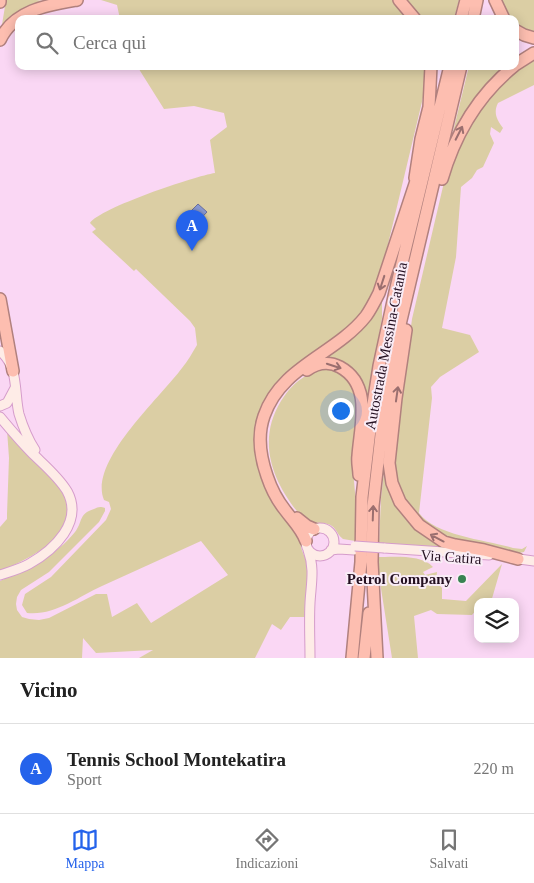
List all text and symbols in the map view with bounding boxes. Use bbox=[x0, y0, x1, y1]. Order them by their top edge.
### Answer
search box bbox=[15, 15, 519, 70]
icon: search bbox=[33, 29, 61, 57]
text: Cerca qui bbox=[73, 32, 146, 53]
one-way arrow bbox=[455, 126, 464, 141]
pin: A bbox=[176, 210, 208, 251]
street label: Autostrada Messina-Catania bbox=[362, 261, 410, 431]
one-way arrow bbox=[377, 275, 387, 291]
one-way arrow bbox=[326, 362, 342, 371]
one-way arrow bbox=[392, 387, 402, 403]
your location bbox=[328, 398, 354, 424]
one-way arrow bbox=[368, 505, 378, 522]
one-way arrow bbox=[430, 533, 445, 543]
street label: Via Catira bbox=[420, 547, 482, 567]
place label: Petrol Company bbox=[347, 571, 452, 587]
marker: Petrol Company bbox=[456, 573, 468, 585]
map controls bbox=[474, 598, 519, 643]
button: layers bbox=[474, 598, 519, 643]
text: Vicino bbox=[20, 678, 78, 702]
text: Tennis School Montekatira bbox=[67, 749, 286, 770]
text: A bbox=[30, 760, 42, 777]
text: 220 m bbox=[474, 760, 514, 777]
text: Sport bbox=[67, 771, 102, 788]
tab: Mappa bbox=[66, 826, 104, 872]
tab: Indicazioni bbox=[236, 826, 298, 872]
tab: Salvati bbox=[430, 826, 468, 872]

